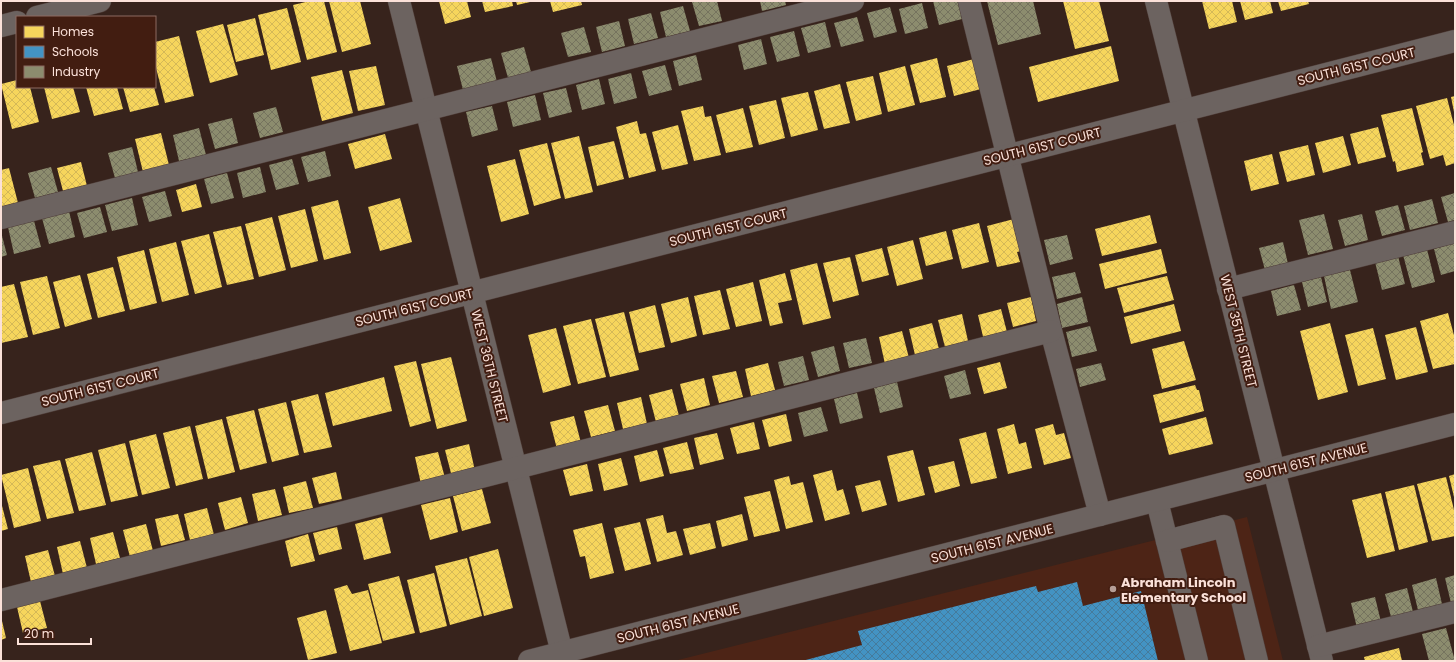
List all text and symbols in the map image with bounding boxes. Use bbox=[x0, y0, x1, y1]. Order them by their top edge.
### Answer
legend bbox=[16, 16, 156, 88]
text: Homes bbox=[52, 23, 94, 40]
text: Schools bbox=[52, 43, 99, 60]
street label: SOUTH 61ST COURT bbox=[1295, 43, 1417, 90]
text: Industry bbox=[52, 63, 101, 80]
street label: SOUTH 61ST COURT bbox=[981, 123, 1103, 170]
street label: SOUTH 61ST COURT bbox=[667, 204, 789, 251]
street label: WEST 35TH STREET bbox=[1215, 273, 1262, 390]
street label: SOUTH 61ST COURT bbox=[353, 284, 475, 331]
street label: WEST 36TH STREET bbox=[466, 308, 513, 425]
street label: SOUTH 61ST COURT bbox=[39, 364, 161, 411]
street label: SOUTH 61ST AVENUE bbox=[1243, 438, 1369, 487]
street label: SOUTH 61ST AVENUE bbox=[929, 519, 1055, 568]
place label: Abraham Lincoln Elementary School bbox=[1121, 573, 1246, 607]
marker: Abraham Lincoln Elementary School bbox=[1108, 584, 1118, 594]
street label: SOUTH 61ST AVENUE bbox=[615, 599, 741, 648]
scale bar bbox=[18, 620, 91, 646]
text: 20 m bbox=[24, 625, 54, 642]

